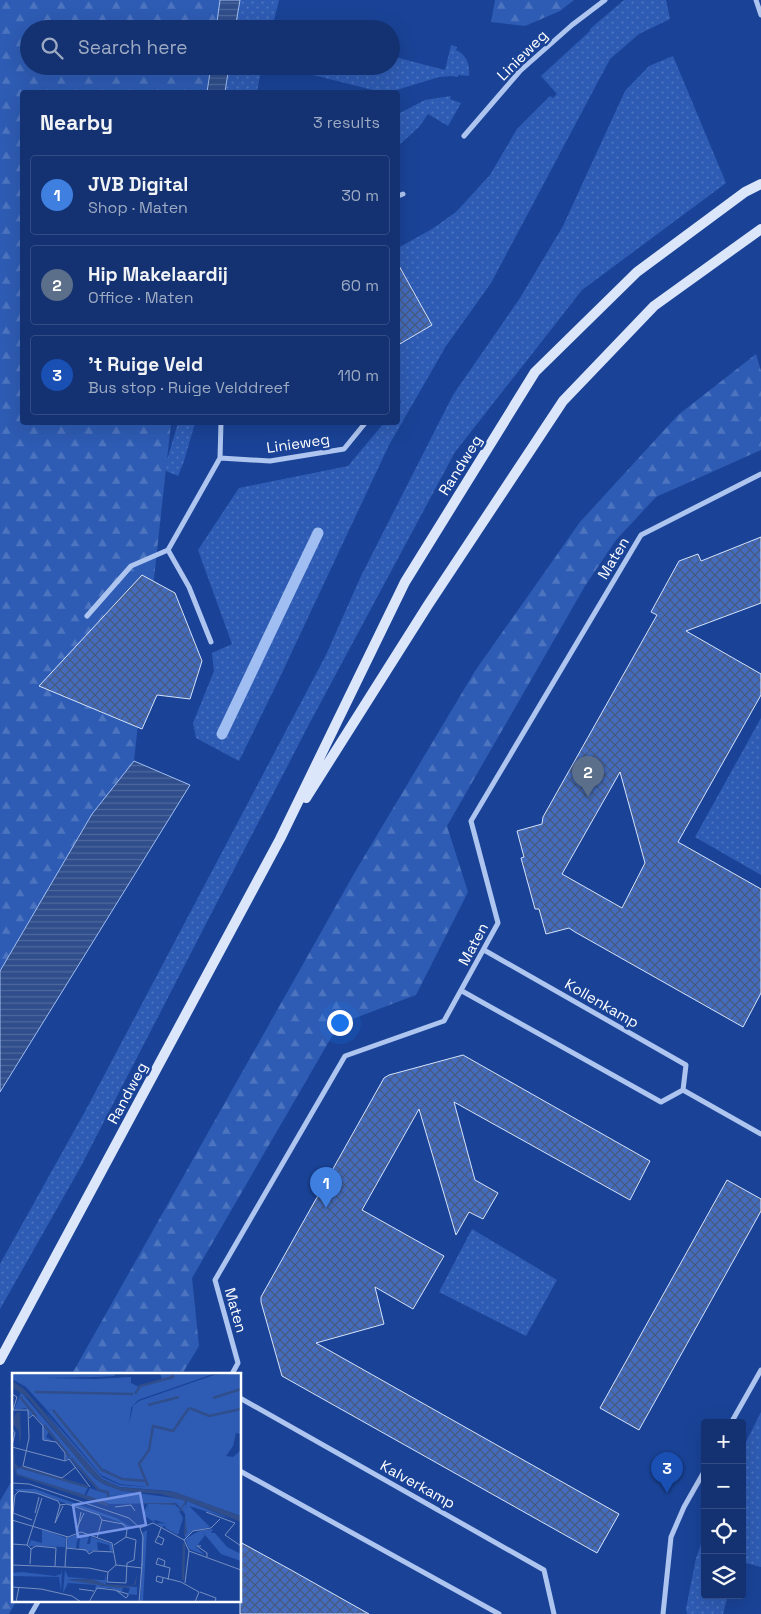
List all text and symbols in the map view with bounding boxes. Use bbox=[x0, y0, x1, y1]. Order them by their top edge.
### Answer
search box bbox=[20, 20, 400, 75]
street label: Linieweg bbox=[493, 26, 551, 84]
icon: search bbox=[38, 34, 66, 62]
text: Search here bbox=[78, 35, 188, 60]
text: Nearby bbox=[40, 109, 113, 136]
text: 3 results bbox=[313, 112, 380, 133]
text: JVB Digital bbox=[88, 172, 188, 197]
text: 1 bbox=[53, 185, 61, 206]
text: 30 m bbox=[341, 185, 379, 206]
text: Shop · Maten bbox=[88, 197, 188, 218]
text: Hip Makelaardij bbox=[88, 262, 228, 287]
text: 2 bbox=[52, 275, 62, 296]
text: 60 m bbox=[341, 275, 379, 296]
text: Office · Maten bbox=[88, 287, 194, 308]
text: 't Ruige Veld bbox=[88, 352, 203, 377]
text: 3 bbox=[52, 365, 62, 386]
text: 110 m bbox=[337, 365, 379, 386]
text: Bus stop · Ruige Velddreef bbox=[88, 377, 290, 398]
street label: Linieweg bbox=[265, 429, 331, 457]
street label: Randweg bbox=[434, 431, 486, 499]
street label: Maten bbox=[593, 533, 633, 583]
pin: 2 bbox=[572, 756, 604, 797]
street label: Maten bbox=[454, 919, 492, 969]
street label: Kollenkamp bbox=[561, 974, 643, 1032]
your location bbox=[327, 1010, 353, 1036]
street label: Randweg bbox=[103, 1059, 151, 1127]
pin: 1 bbox=[310, 1167, 342, 1208]
street label: Maten bbox=[221, 1285, 251, 1335]
inset map bbox=[12, 1373, 241, 1602]
map controls bbox=[701, 1419, 746, 1599]
button: + bbox=[701, 1419, 746, 1464]
pin: 3 bbox=[651, 1452, 683, 1493]
street label: Kalverkamp bbox=[377, 1456, 459, 1512]
button: − bbox=[701, 1464, 746, 1509]
button: locate bbox=[701, 1509, 746, 1554]
button: layers bbox=[701, 1554, 746, 1599]

